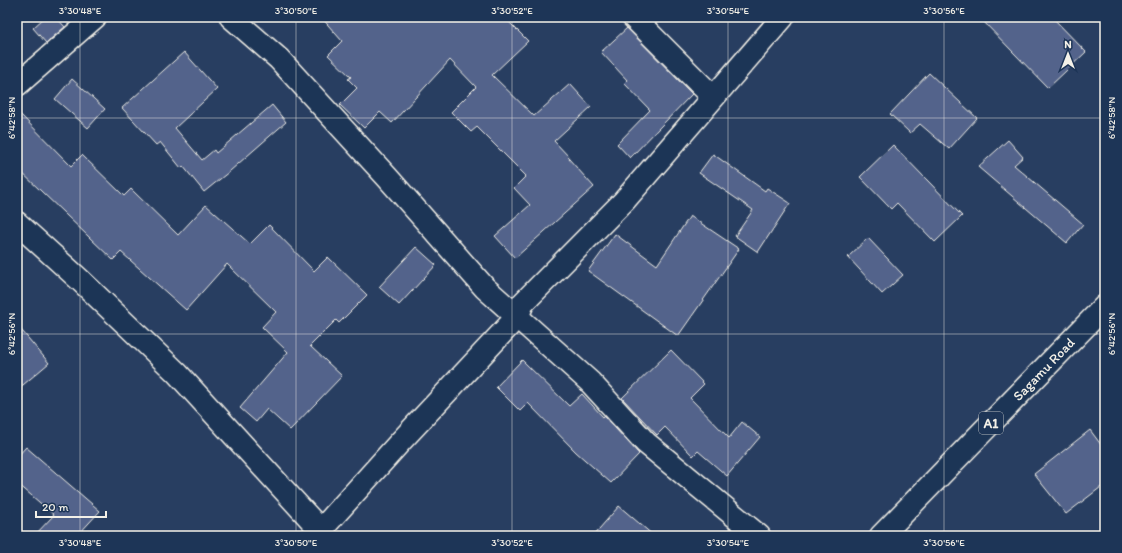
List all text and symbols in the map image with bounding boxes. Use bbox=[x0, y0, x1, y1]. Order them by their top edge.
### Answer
text: 3°30'48"E bbox=[59, 4, 102, 17]
text: 3°30'50"E bbox=[275, 4, 318, 17]
text: 3°30'52"E bbox=[491, 4, 533, 17]
text: 3°30'54"E bbox=[707, 4, 750, 17]
text: 3°30'56"E bbox=[923, 4, 965, 17]
north arrow bbox=[1048, 34, 1088, 74]
text: N bbox=[1064, 38, 1072, 51]
text: 6°42'58"N bbox=[5, 97, 18, 139]
text: 6°42'58"N bbox=[1105, 97, 1118, 139]
text: 6°42'56"N bbox=[5, 313, 18, 355]
text: 6°42'56"N bbox=[1105, 313, 1118, 355]
street label: Sagamu Road bbox=[1009, 334, 1078, 404]
road number: A1 bbox=[979, 412, 1003, 434]
scale bar bbox=[36, 493, 106, 519]
text: 20 m bbox=[42, 500, 69, 514]
text: 3°30'48"E bbox=[59, 536, 102, 549]
text: 3°30'50"E bbox=[275, 536, 318, 549]
text: 3°30'52"E bbox=[491, 536, 533, 549]
text: 3°30'54"E bbox=[707, 536, 750, 549]
text: 3°30'56"E bbox=[923, 536, 965, 549]

